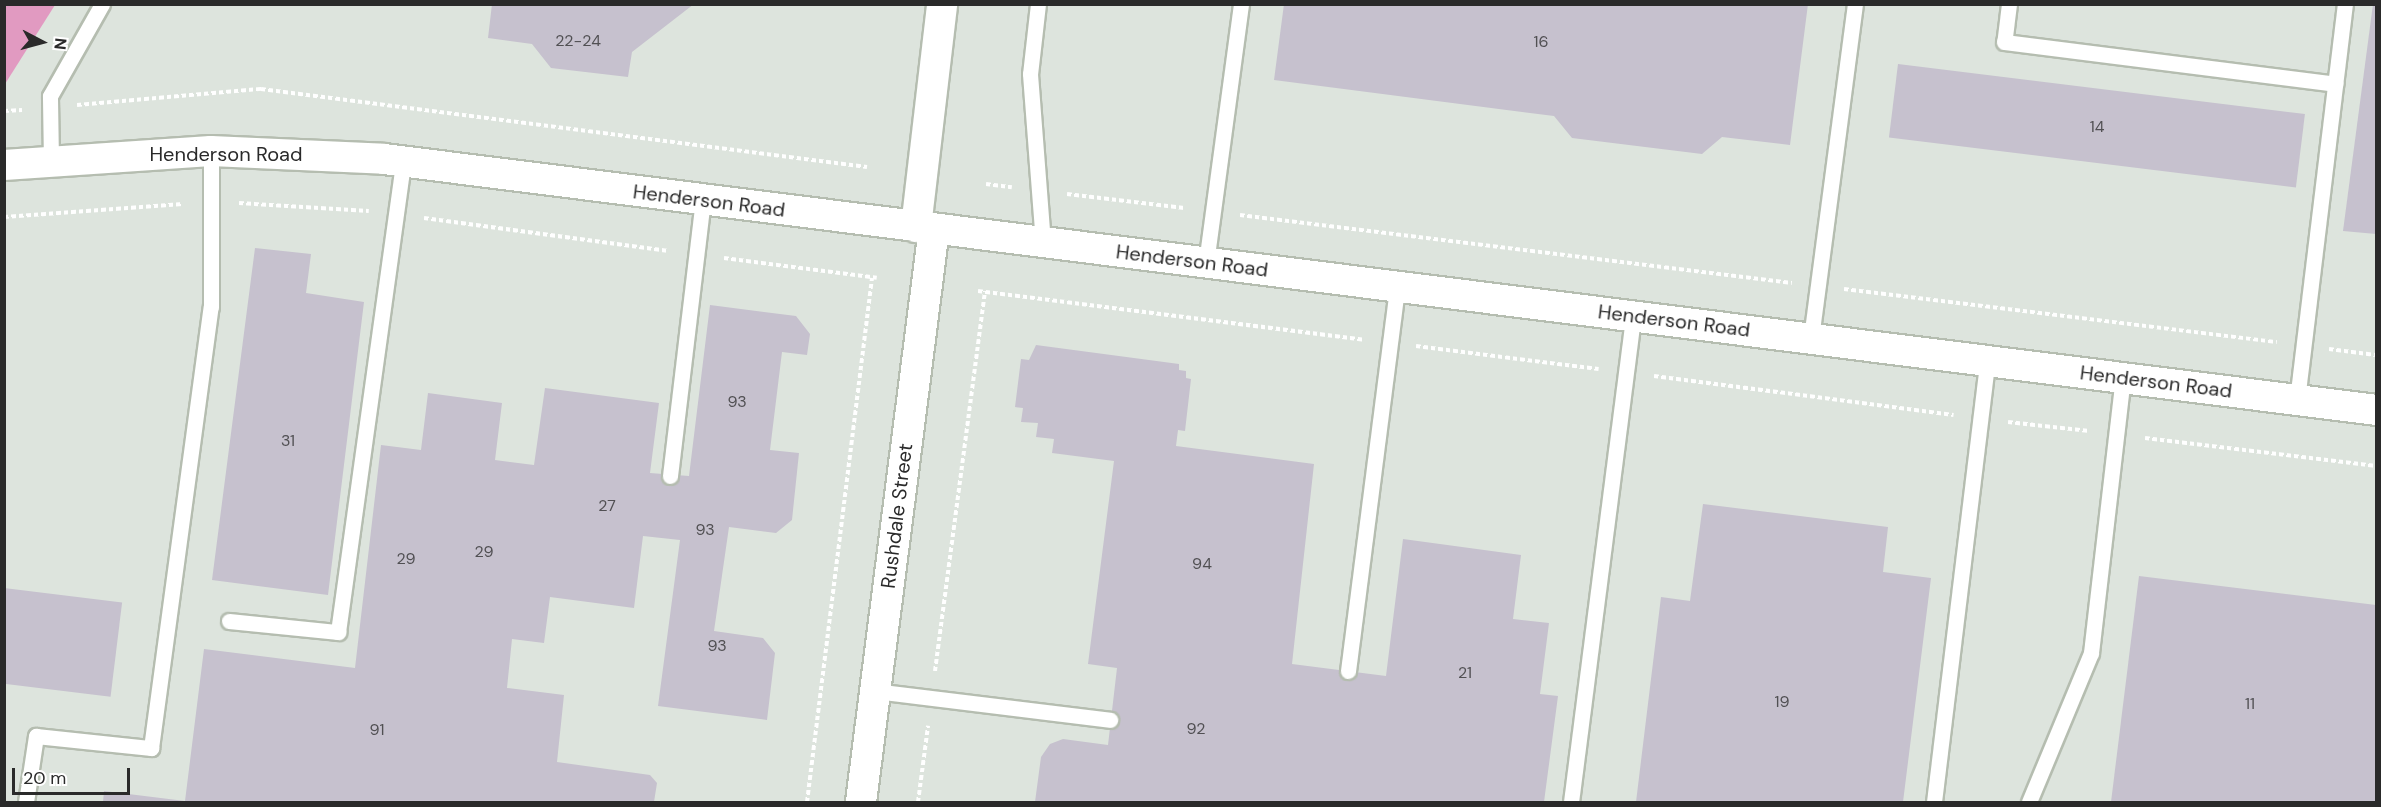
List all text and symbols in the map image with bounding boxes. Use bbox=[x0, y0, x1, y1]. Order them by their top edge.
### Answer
north arrow bbox=[12, 12, 72, 72]
house number: 22-24 bbox=[555, 31, 601, 51]
house number: 16 bbox=[1533, 32, 1549, 52]
text: N bbox=[49, 37, 71, 51]
house number: 14 bbox=[2090, 117, 2104, 137]
street label: Henderson Road bbox=[149, 142, 303, 166]
street label: Henderson Road bbox=[632, 180, 786, 222]
street label: Henderson Road bbox=[1115, 240, 1269, 282]
street label: Henderson Road bbox=[1597, 300, 1751, 342]
street label: Henderson Road bbox=[2079, 361, 2233, 403]
house number: 93 bbox=[727, 392, 747, 412]
house number: 31 bbox=[281, 431, 295, 451]
street label: Rushdale Street bbox=[876, 442, 918, 590]
house number: 27 bbox=[598, 496, 616, 516]
house number: 93 bbox=[695, 520, 715, 540]
house number: 29 bbox=[474, 542, 494, 562]
house number: 29 bbox=[396, 549, 416, 569]
house number: 94 bbox=[1192, 554, 1212, 574]
house number: 93 bbox=[707, 636, 727, 656]
house number: 21 bbox=[1458, 663, 1472, 683]
house number: 19 bbox=[1774, 692, 1790, 712]
house number: 11 bbox=[2245, 694, 2255, 714]
house number: 92 bbox=[1187, 719, 1205, 739]
house number: 91 bbox=[370, 720, 384, 740]
scale bar bbox=[15, 756, 134, 794]
text: 20 m bbox=[23, 766, 66, 790]

